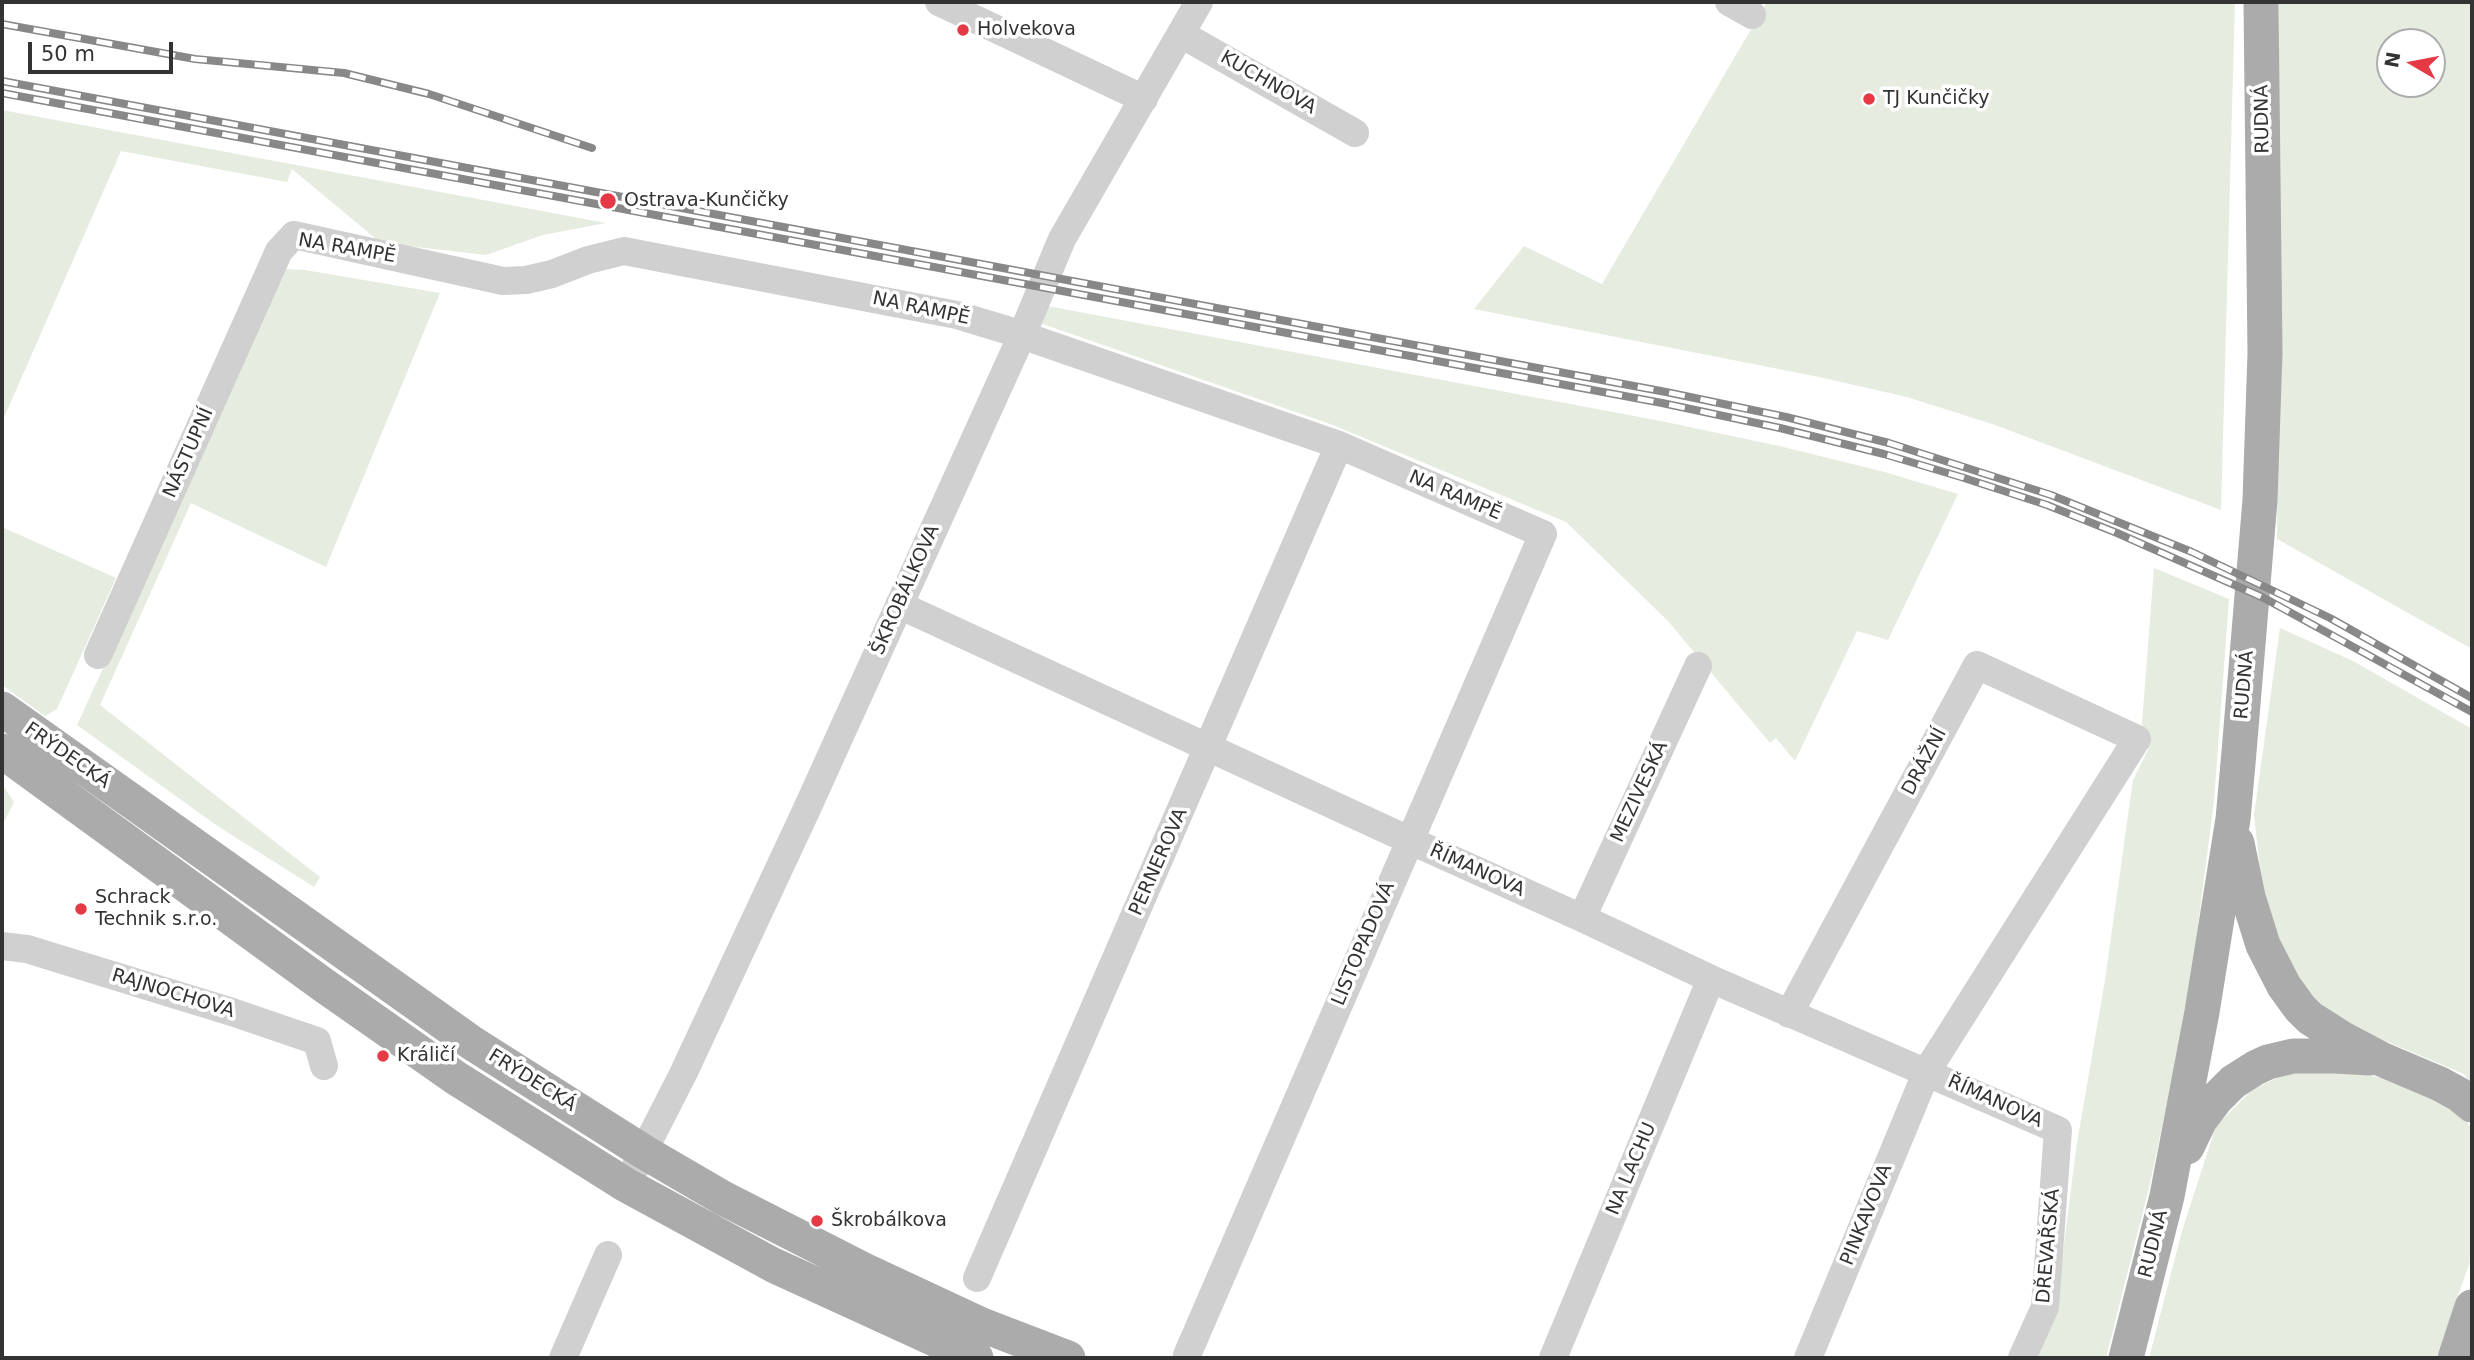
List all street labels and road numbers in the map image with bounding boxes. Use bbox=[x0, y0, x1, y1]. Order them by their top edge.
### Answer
street label: KUCHNOVA bbox=[1216, 46, 1320, 120]
street label: RUDNÁ bbox=[2251, 84, 2275, 154]
street label: NA RAMPĚ bbox=[297, 229, 397, 269]
street label: NA RAMPĚ bbox=[870, 288, 972, 330]
street label: NÁSTUPNÍ bbox=[159, 404, 219, 502]
street label: NA RAMPĚ bbox=[1405, 466, 1505, 526]
street label: ŠKROBÁLKOVA bbox=[867, 521, 945, 659]
street label: RUDNÁ bbox=[2231, 650, 2259, 720]
street label: FRÝDECKÁ bbox=[20, 718, 114, 794]
street label: DRÁŽNÍ bbox=[1898, 724, 1952, 800]
street label: MEZIVESKÁ bbox=[1607, 738, 1673, 846]
street label: PERNEROVA bbox=[1125, 805, 1193, 919]
street label: ŘÍMANOVA bbox=[1426, 840, 1528, 902]
street label: LISTOPADOVÁ bbox=[1328, 879, 1400, 1009]
street label: RAJNOCHOVA bbox=[109, 965, 237, 1023]
street label: FRÝDECKÁ bbox=[484, 1045, 580, 1117]
street label: ŘÍMANOVA bbox=[1944, 1071, 2046, 1133]
street label: NA LACHU bbox=[1602, 1119, 1662, 1219]
street label: PINKAVOVA bbox=[1836, 1161, 1898, 1269]
street label: DŘEVAŘSKÁ bbox=[2033, 1188, 2065, 1304]
street label: RUDNÁ bbox=[2135, 1208, 2173, 1280]

